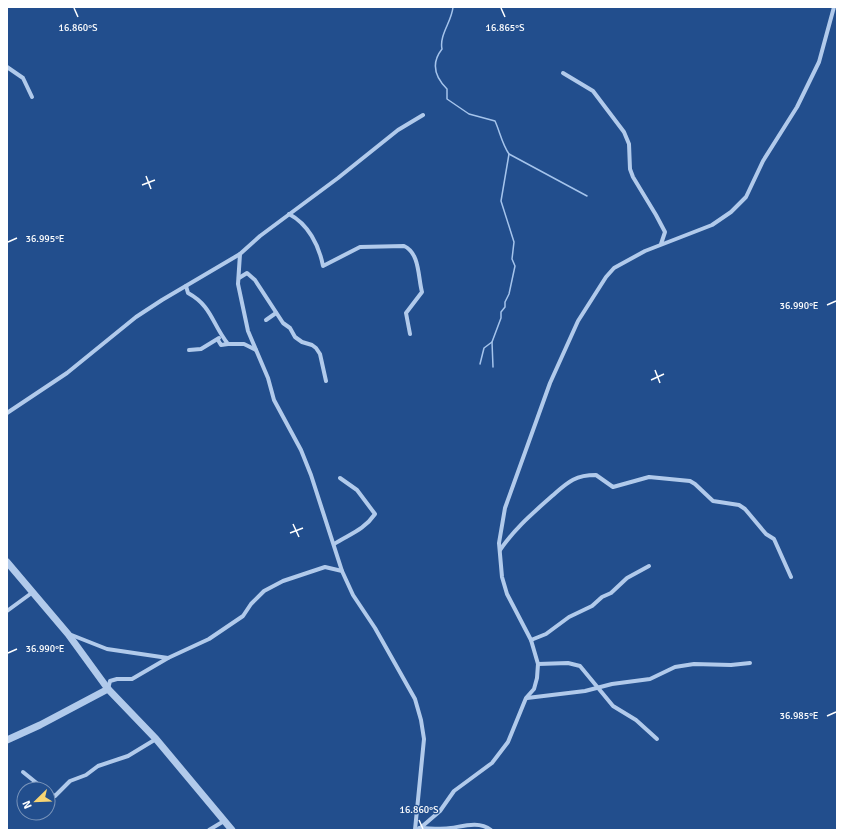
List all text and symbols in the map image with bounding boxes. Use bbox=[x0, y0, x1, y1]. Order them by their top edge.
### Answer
text: 16.860°S bbox=[59, 22, 98, 34]
text: 16.865°S bbox=[486, 22, 525, 34]
text: 36.995°E bbox=[26, 233, 65, 245]
text: 36.990°E bbox=[780, 300, 819, 312]
text: 36.990°E bbox=[26, 643, 65, 655]
text: 36.985°E bbox=[780, 710, 819, 722]
north arrow bbox=[16, 781, 56, 821]
text: N bbox=[20, 799, 35, 811]
text: 16.860°S bbox=[400, 804, 439, 816]

